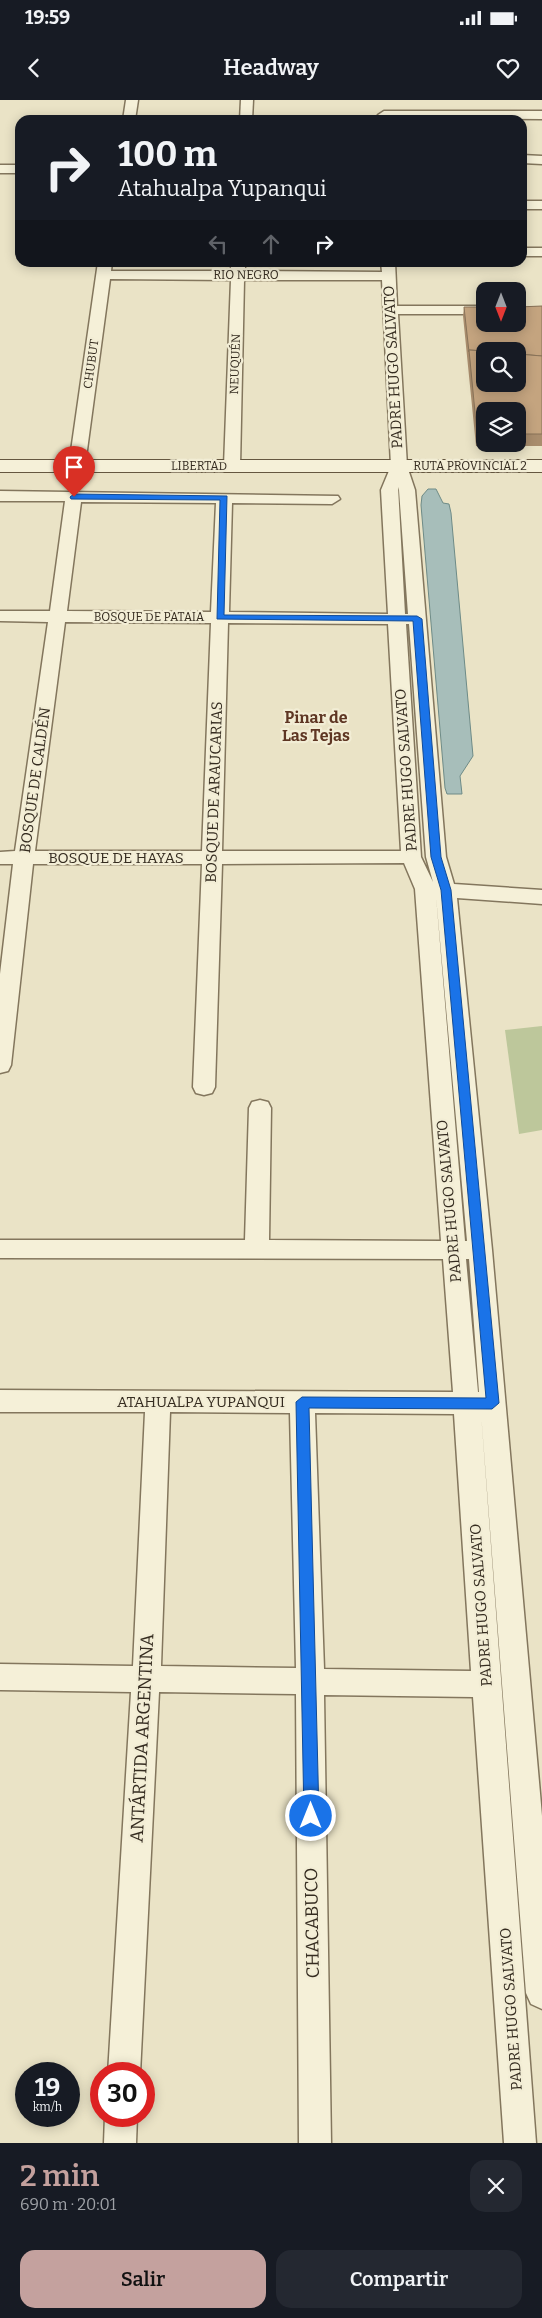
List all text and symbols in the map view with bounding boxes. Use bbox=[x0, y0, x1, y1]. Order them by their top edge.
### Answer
text: 19:59 bbox=[25, 6, 70, 29]
icon: back bbox=[20, 54, 48, 82]
text: Headway bbox=[223, 54, 319, 81]
icon: heart bbox=[494, 54, 522, 82]
text: 100 m bbox=[118, 133, 217, 175]
icon: right bbox=[35, 135, 100, 200]
text: Atahualpa Yupanqui bbox=[118, 175, 327, 202]
icon: left bbox=[204, 230, 232, 258]
icon: ahead bbox=[257, 230, 285, 258]
icon: right bbox=[310, 230, 338, 258]
street label: RIO NEGRO bbox=[213, 268, 279, 282]
north arrow bbox=[476, 282, 526, 332]
map controls bbox=[476, 282, 526, 452]
street label: PADRE HUGO SALVATO bbox=[380, 285, 406, 449]
street label: NEUQUÉN bbox=[226, 333, 243, 395]
street label: CHUBUT bbox=[81, 338, 101, 390]
button: search bbox=[476, 342, 526, 392]
button: layers bbox=[476, 402, 526, 452]
pin bbox=[53, 446, 95, 497]
icon: arrive bbox=[60, 453, 88, 481]
street label: LIBERTAD bbox=[171, 459, 227, 473]
street label: RUTA PROVINCIAL 2 bbox=[413, 459, 527, 473]
street label: BOSQUE DE PATAIA bbox=[94, 610, 205, 624]
street label: PADRE HUGO SALVATO bbox=[391, 688, 421, 852]
street label: BOSQUE DE ARAUCARIAS bbox=[202, 701, 226, 883]
street label: BOSQUE DE CALDÉN bbox=[16, 706, 54, 854]
district label: Pinar de Las Tejas bbox=[282, 708, 350, 745]
street label: BOSQUE DE HAYAS bbox=[48, 849, 184, 867]
street label: PADRE HUGO SALVATO bbox=[433, 1119, 465, 1283]
street label: ATAHUALPA YUPANQUI bbox=[117, 1393, 285, 1411]
street label: PADRE HUGO SALVATO bbox=[466, 1523, 496, 1687]
street label: ANTÁRTIDA ARGENTINA bbox=[126, 1633, 158, 1843]
position arrow bbox=[284, 1789, 336, 1841]
street label: CHACABUCO bbox=[300, 1868, 324, 1978]
street label: PADRE HUGO SALVATO bbox=[496, 1927, 526, 2091]
speed limit sign: 30 bbox=[90, 2062, 155, 2127]
text: 19 bbox=[35, 2073, 60, 2103]
text: km/h bbox=[33, 2100, 62, 2114]
text: 2 min bbox=[20, 2158, 99, 2194]
button: close bbox=[470, 2160, 522, 2212]
text: 690 m · 20:01 bbox=[20, 2195, 116, 2214]
button: Salir bbox=[20, 2250, 266, 2308]
button: Compartir bbox=[276, 2250, 522, 2308]

